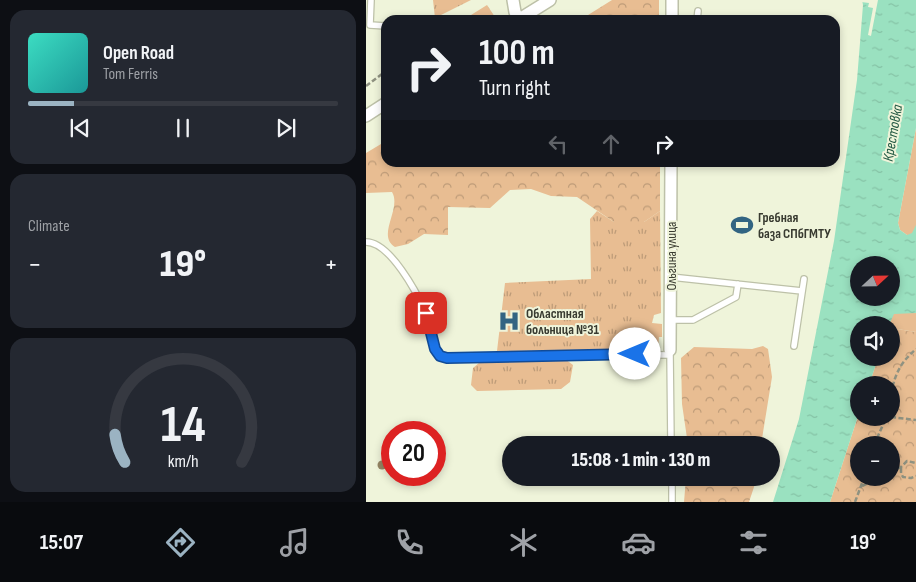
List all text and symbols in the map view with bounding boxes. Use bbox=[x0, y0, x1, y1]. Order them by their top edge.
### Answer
text: 100 m bbox=[479, 32, 555, 75]
icon: right bbox=[396, 35, 461, 100]
text: Open Road bbox=[103, 42, 174, 65]
text: Tom Ferris bbox=[103, 65, 158, 84]
text: Turn right bbox=[479, 75, 550, 102]
water label: Крестовка bbox=[879, 103, 907, 163]
icon: previous bbox=[66, 114, 94, 142]
icon: pause bbox=[169, 114, 197, 142]
icon: next bbox=[272, 114, 300, 142]
icon: left bbox=[544, 130, 572, 158]
icon: ahead bbox=[597, 130, 625, 158]
icon: right bbox=[650, 130, 678, 158]
place label: Гребная база СПбГМТУ bbox=[758, 209, 831, 242]
sports icon: Гребная база СПбГМТУ bbox=[729, 212, 755, 238]
text: Climate bbox=[28, 217, 70, 236]
street label: Ольгина улица bbox=[663, 221, 680, 291]
text: 19° bbox=[160, 242, 206, 287]
text: − bbox=[28, 248, 42, 281]
text: + bbox=[324, 248, 338, 281]
north arrow bbox=[850, 256, 900, 306]
map controls bbox=[850, 256, 900, 486]
pin bbox=[405, 292, 447, 334]
icon: arrive bbox=[412, 299, 440, 327]
place label: Областная больница №31 bbox=[526, 305, 599, 338]
hospital icon: Областная больница №31 bbox=[496, 308, 522, 334]
button: sound bbox=[850, 316, 900, 366]
position arrow bbox=[608, 327, 660, 379]
button: + bbox=[850, 376, 900, 426]
text: 14 bbox=[161, 394, 206, 457]
speed limit sign: 20 bbox=[381, 421, 446, 486]
button: − bbox=[850, 436, 900, 486]
text: 15:08 · 1 min · 130 m bbox=[572, 449, 710, 472]
text: km/h bbox=[168, 451, 198, 472]
icon: directions bbox=[163, 525, 198, 560]
icon: music bbox=[277, 525, 312, 560]
icon: phone bbox=[392, 525, 427, 560]
icon: climate bbox=[506, 525, 541, 560]
icon: car bbox=[621, 525, 656, 560]
icon: filters bbox=[736, 525, 771, 560]
text: 15:07 bbox=[40, 529, 83, 556]
text: 19° bbox=[850, 529, 876, 556]

